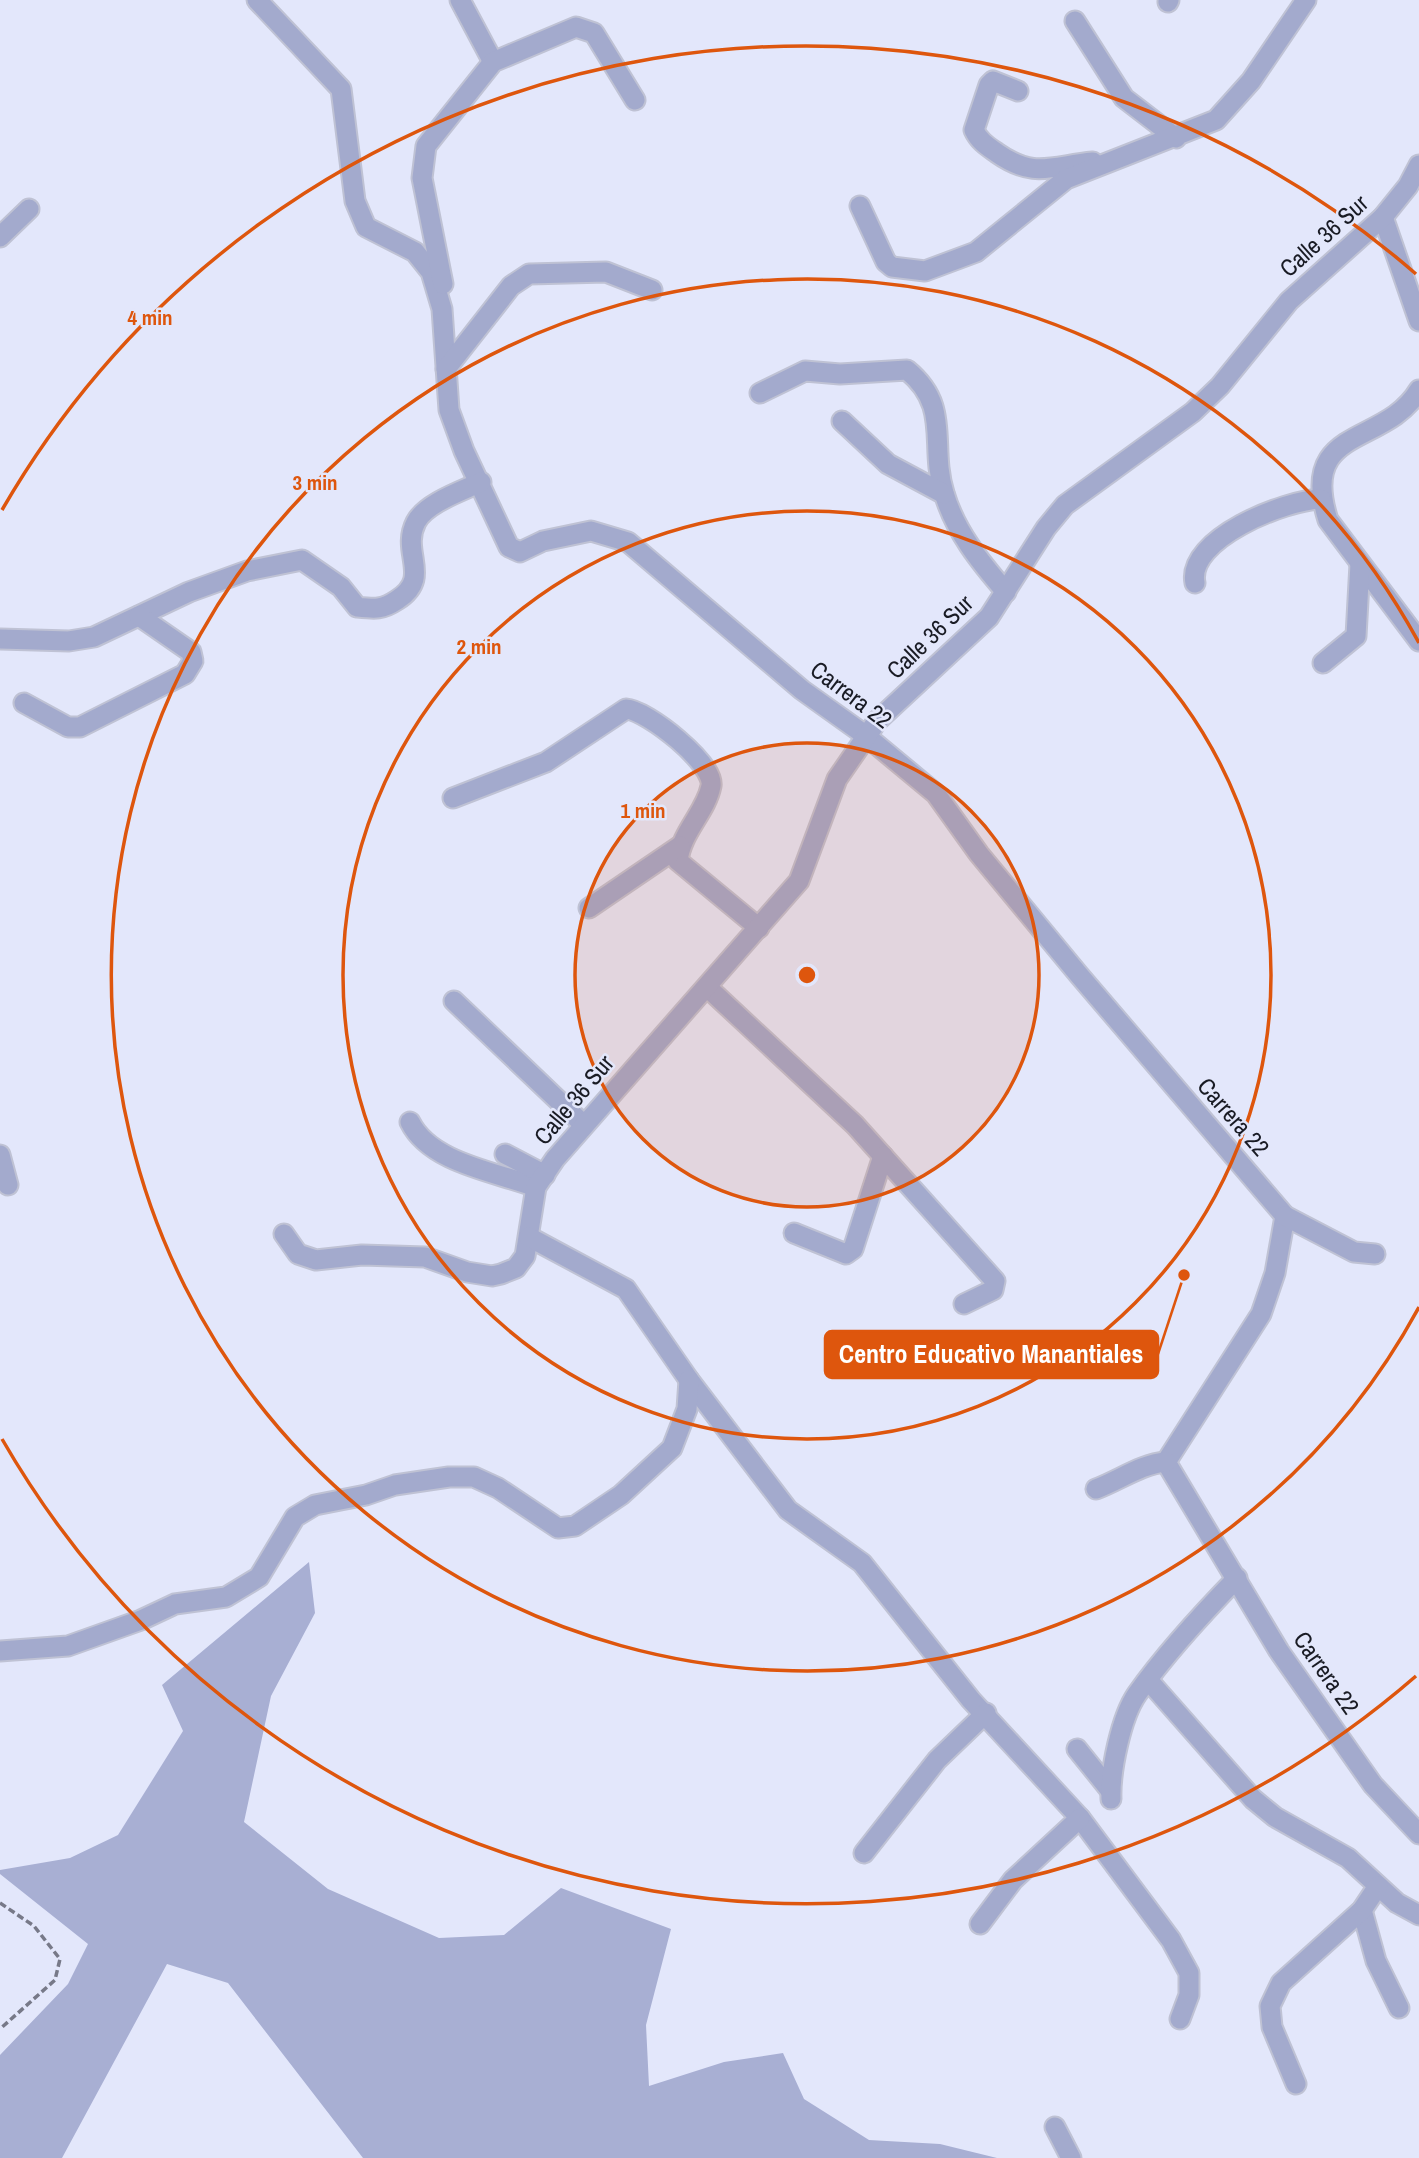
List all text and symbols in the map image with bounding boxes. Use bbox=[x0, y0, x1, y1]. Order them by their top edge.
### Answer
street label: Calle 36 Sur bbox=[1272, 187, 1375, 283]
text: 4 min bbox=[128, 303, 172, 332]
text: 3 min bbox=[293, 468, 337, 497]
street label: Calle 36 Sur bbox=[879, 587, 980, 685]
text: 2 min bbox=[457, 632, 501, 661]
street label: Carrera 22 bbox=[804, 653, 899, 735]
text: 1 min bbox=[621, 796, 665, 825]
centre of rings bbox=[795, 963, 819, 987]
street label: Calle 36 Sur bbox=[526, 1047, 621, 1151]
street label: Carrera 22 bbox=[1191, 1070, 1277, 1162]
callout: Centro Educativo Manantiales bbox=[825, 1331, 1158, 1378]
text: Centro Educativo Manantiales bbox=[839, 1336, 1143, 1371]
street label: Carrera 22 bbox=[1287, 1625, 1367, 1720]

